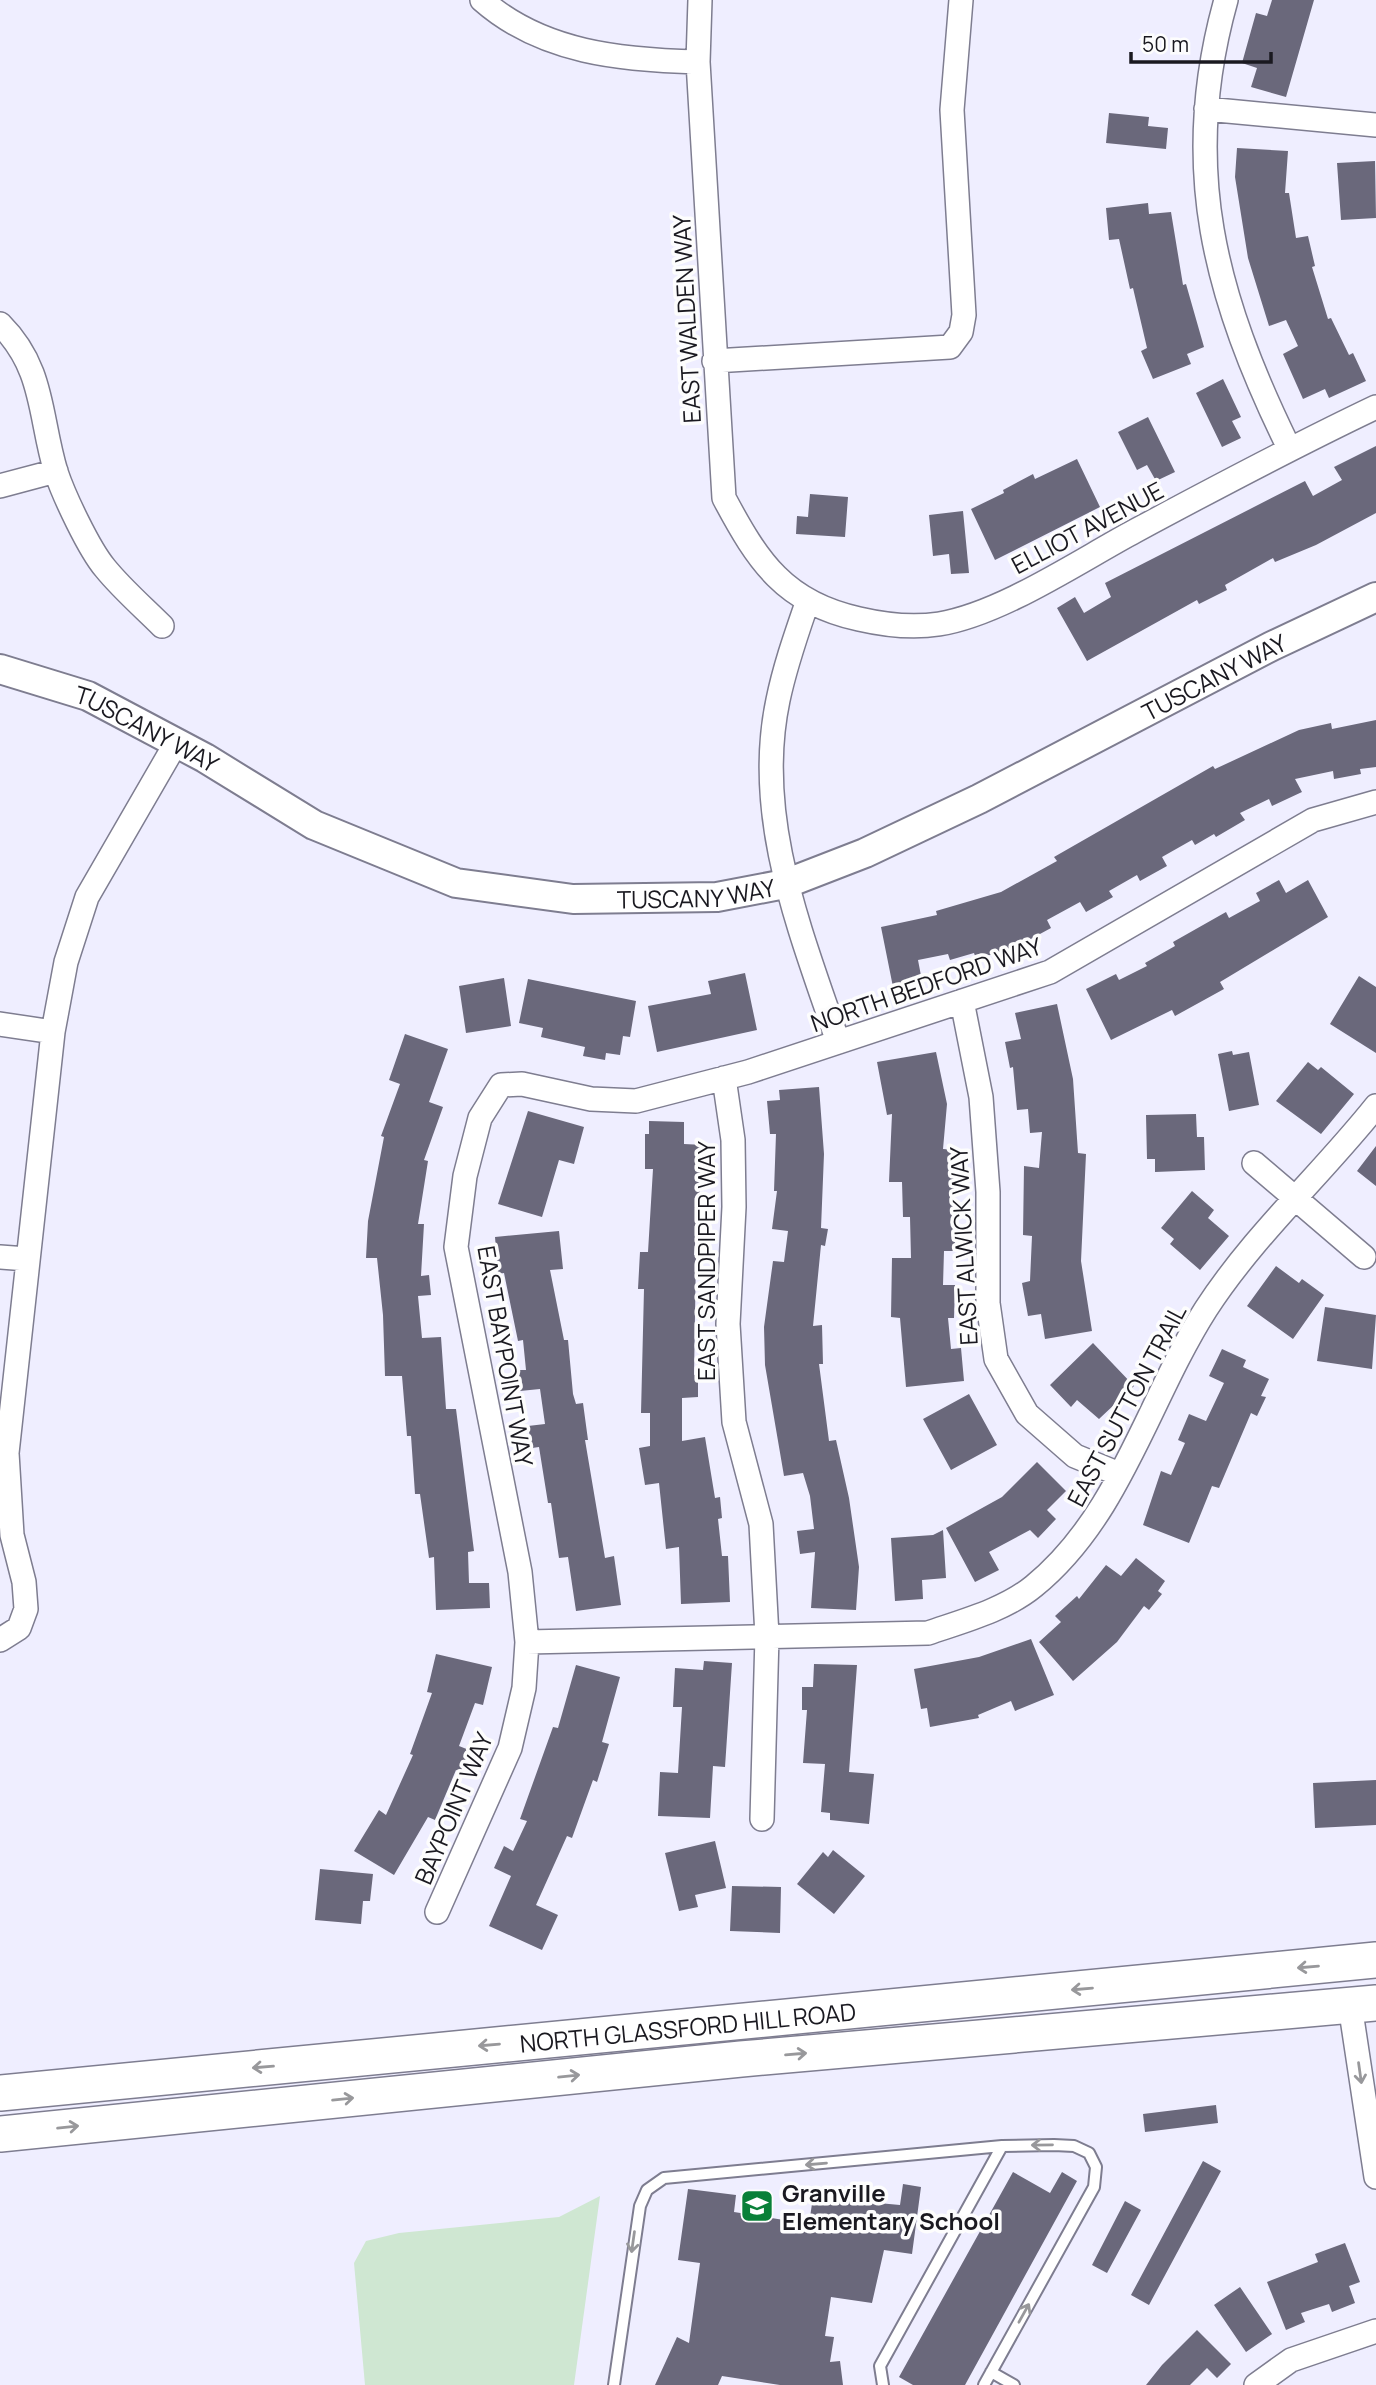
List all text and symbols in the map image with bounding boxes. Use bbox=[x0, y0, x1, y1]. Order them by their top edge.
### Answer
scale bar bbox=[1131, 21, 1271, 65]
text: 50 m bbox=[1142, 30, 1189, 58]
street label: EAST WALDEN WAY bbox=[664, 213, 708, 424]
street label: ELLIOT AVENUE bbox=[1005, 473, 1169, 581]
street label: TUSCANY WAY bbox=[1136, 625, 1292, 728]
street label: TUSCANY WAY bbox=[71, 677, 226, 780]
street label: TUSCANY WAY bbox=[617, 870, 778, 915]
street label: NORTH BEDFORD WAY bbox=[806, 929, 1047, 1039]
street label: EAST SANDPIPER WAY bbox=[689, 1140, 722, 1381]
street label: EAST ALWICK WAY bbox=[941, 1145, 985, 1346]
street label: EAST BAYPOINT WAY bbox=[470, 1243, 542, 1470]
street label: EAST SUTTON TRAIL bbox=[1059, 1298, 1193, 1512]
street label: BAYPOINT WAY bbox=[406, 1726, 500, 1889]
one-way arrow bbox=[1297, 1961, 1320, 1974]
one-way arrow bbox=[1071, 1982, 1093, 1995]
street label: NORTH GLASSFORD HILL ROAD bbox=[518, 1994, 857, 2059]
one-way arrow bbox=[479, 2039, 501, 2052]
one-way arrow bbox=[784, 2047, 807, 2060]
one-way arrow bbox=[252, 2061, 275, 2074]
one-way arrow bbox=[1353, 2061, 1366, 2084]
one-way arrow bbox=[557, 2070, 580, 2083]
one-way arrow bbox=[331, 2093, 354, 2106]
one-way arrow bbox=[56, 2121, 79, 2134]
one-way arrow bbox=[1031, 2139, 1054, 2152]
one-way arrow bbox=[805, 2157, 828, 2170]
place label: Granville Elementary School bbox=[782, 2176, 1000, 2237]
school or university icon: Granville Elementary School bbox=[738, 2187, 776, 2225]
one-way arrow bbox=[627, 2230, 640, 2253]
one-way arrow bbox=[1017, 2303, 1031, 2323]

